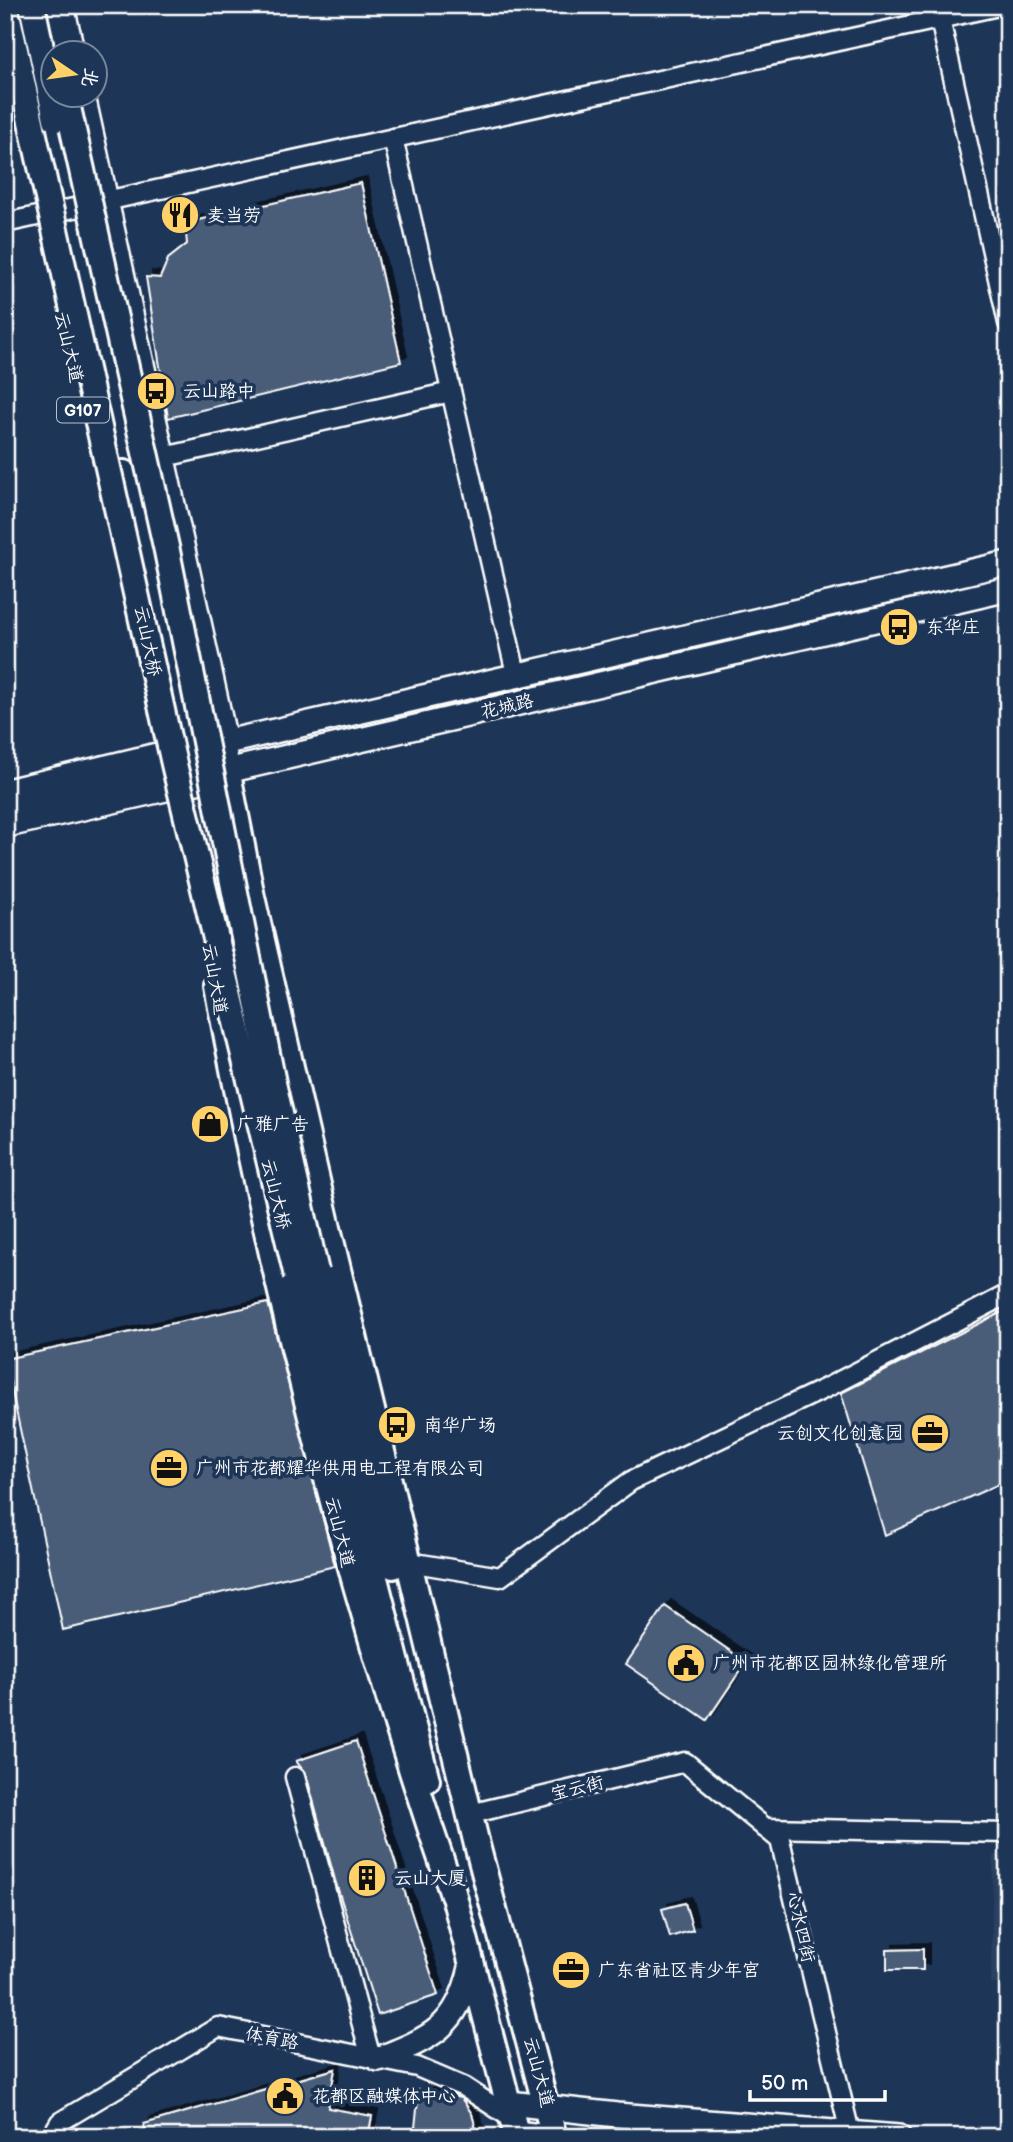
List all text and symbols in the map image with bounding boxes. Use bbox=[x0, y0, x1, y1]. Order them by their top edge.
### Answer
north arrow bbox=[38, 38, 108, 108]
text: 北 bbox=[76, 66, 102, 89]
restaurant icon: 麦当劳 bbox=[159, 194, 201, 236]
place label: 麦当劳 bbox=[207, 205, 261, 226]
street label: 云山大道 bbox=[50, 310, 87, 385]
bus stop icon: 云山路中 bbox=[135, 370, 177, 412]
place label: 云山路中 bbox=[183, 381, 255, 402]
road number: G107 bbox=[57, 398, 109, 422]
street label: 云山大桥 bbox=[130, 604, 165, 679]
bus stop icon: 东华庄 bbox=[878, 606, 920, 648]
place label: 东华庄 bbox=[926, 617, 980, 638]
street label: 花城路 bbox=[478, 690, 536, 723]
street label: 云山大道 bbox=[198, 942, 231, 1016]
shop icon: 广雅广告 bbox=[189, 1103, 231, 1145]
place label: 广雅广告 bbox=[237, 1114, 309, 1135]
street label: 云山大桥 bbox=[257, 1157, 294, 1232]
bus stop icon: 南华广场 bbox=[376, 1404, 418, 1446]
office icon: 云创文化创意园 bbox=[909, 1412, 951, 1454]
place label: 南华广场 bbox=[424, 1415, 496, 1436]
place label: 云创文化创意园 bbox=[777, 1423, 903, 1444]
office icon: 广州市花都耀华供用电工程有限公司 bbox=[148, 1447, 190, 1489]
place label: 广州市花都耀华供用电工程有限公司 bbox=[196, 1458, 484, 1479]
street label: 云山大道 bbox=[321, 1495, 358, 1570]
public building icon: 广州市花都区园林绿化管理所 bbox=[665, 1642, 707, 1684]
place label: 广州市花都区园林绿化管理所 bbox=[713, 1653, 947, 1674]
street label: 宝云街 bbox=[548, 1772, 606, 1805]
building icon: 云山大厦 bbox=[346, 1857, 388, 1899]
place label: 云山大厦 bbox=[394, 1868, 466, 1889]
street label: 心水四街 bbox=[782, 1890, 819, 1965]
office icon: 广东省社区青少年宫 bbox=[550, 1949, 592, 1991]
place label: 广东省社区青少年宫 bbox=[598, 1960, 760, 1981]
street label: 体育路 bbox=[243, 2023, 300, 2054]
street label: 云山大道 bbox=[519, 2035, 558, 2110]
scale bar bbox=[750, 2058, 885, 2102]
text: 50 m bbox=[761, 2071, 808, 2096]
public building icon: 花都区融媒体中心 bbox=[264, 2075, 306, 2117]
place label: 花都区融媒体中心 bbox=[312, 2086, 456, 2107]

